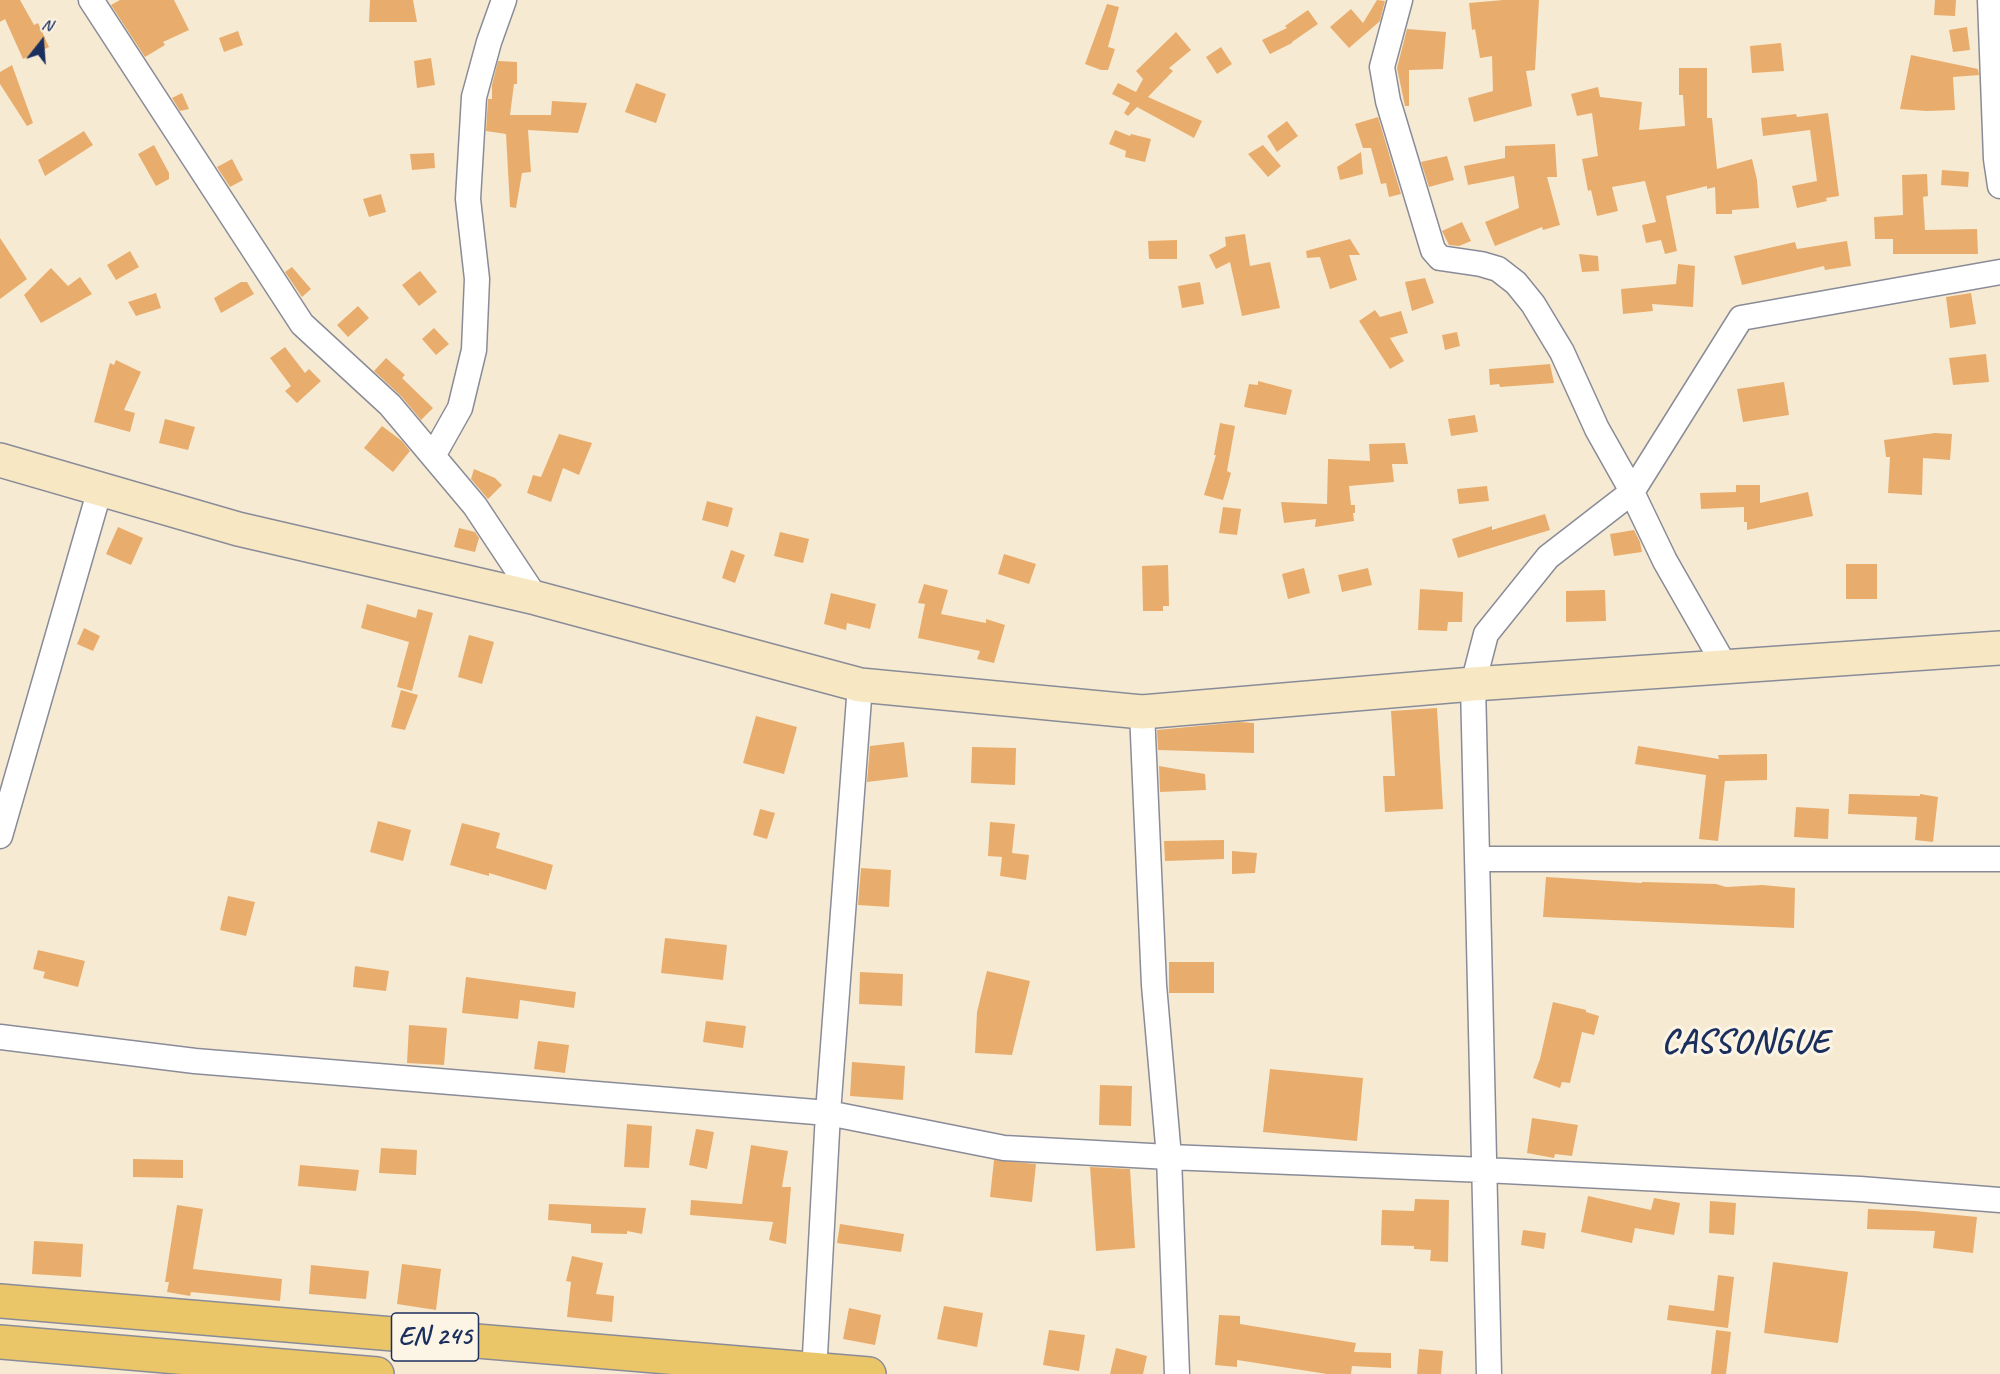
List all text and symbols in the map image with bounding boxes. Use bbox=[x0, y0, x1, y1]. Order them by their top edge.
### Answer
north arrow bbox=[12, 12, 72, 72]
text: N bbox=[40, 14, 55, 36]
district label: CASSONGUE bbox=[1662, 1023, 1830, 1063]
road number: EN 245 bbox=[392, 1313, 478, 1361]

